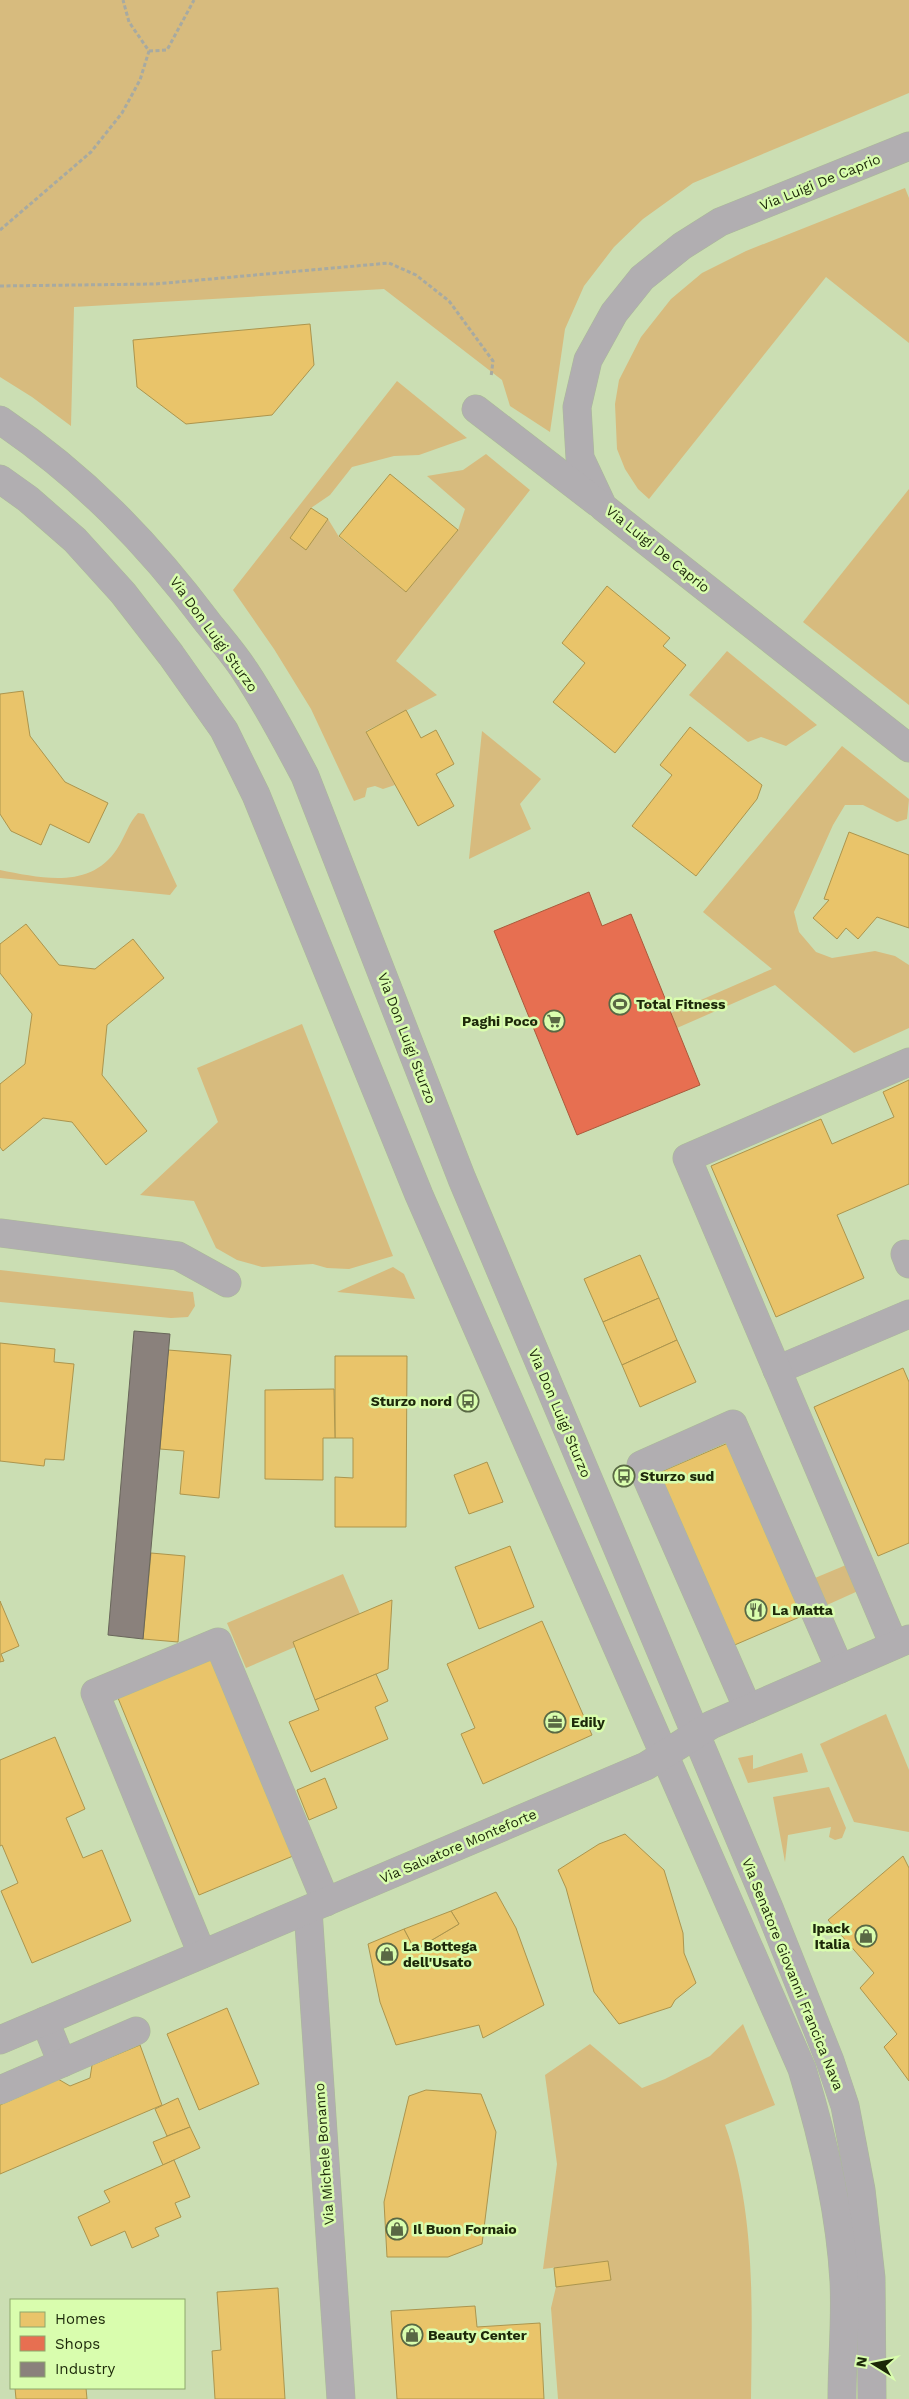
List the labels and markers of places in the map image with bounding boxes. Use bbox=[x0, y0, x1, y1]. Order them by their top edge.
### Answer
sports icon: Total Fitness bbox=[608, 992, 632, 1016]
place label: Total Fitness bbox=[636, 996, 726, 1012]
supermarket icon: Paghi Poco bbox=[542, 1009, 566, 1033]
place label: Paghi Poco bbox=[462, 1013, 538, 1029]
bus stop icon: Sturzo nord bbox=[456, 1389, 480, 1413]
place label: Sturzo nord bbox=[371, 1393, 452, 1409]
bus stop icon: Sturzo sud bbox=[612, 1464, 636, 1488]
place label: Sturzo sud bbox=[640, 1468, 714, 1484]
restaurant icon: La Matta bbox=[744, 1598, 768, 1622]
place label: La Matta bbox=[772, 1602, 834, 1618]
office icon: Edily bbox=[543, 1710, 567, 1734]
place label: Edily bbox=[571, 1714, 605, 1730]
place label: Ipack Italia bbox=[812, 1920, 851, 1952]
shop icon: Ipack Italia bbox=[854, 1924, 878, 1948]
place label: La Bottega dell'Usato bbox=[403, 1938, 478, 1970]
shop icon: La Bottega dell'Usato bbox=[375, 1942, 399, 1966]
shop icon: Il Buon Fornaio bbox=[385, 2217, 409, 2241]
place label: Il Buon Fornaio bbox=[413, 2221, 517, 2237]
shop icon: Beauty Center bbox=[400, 2323, 424, 2347]
place label: Beauty Center bbox=[428, 2327, 527, 2343]

